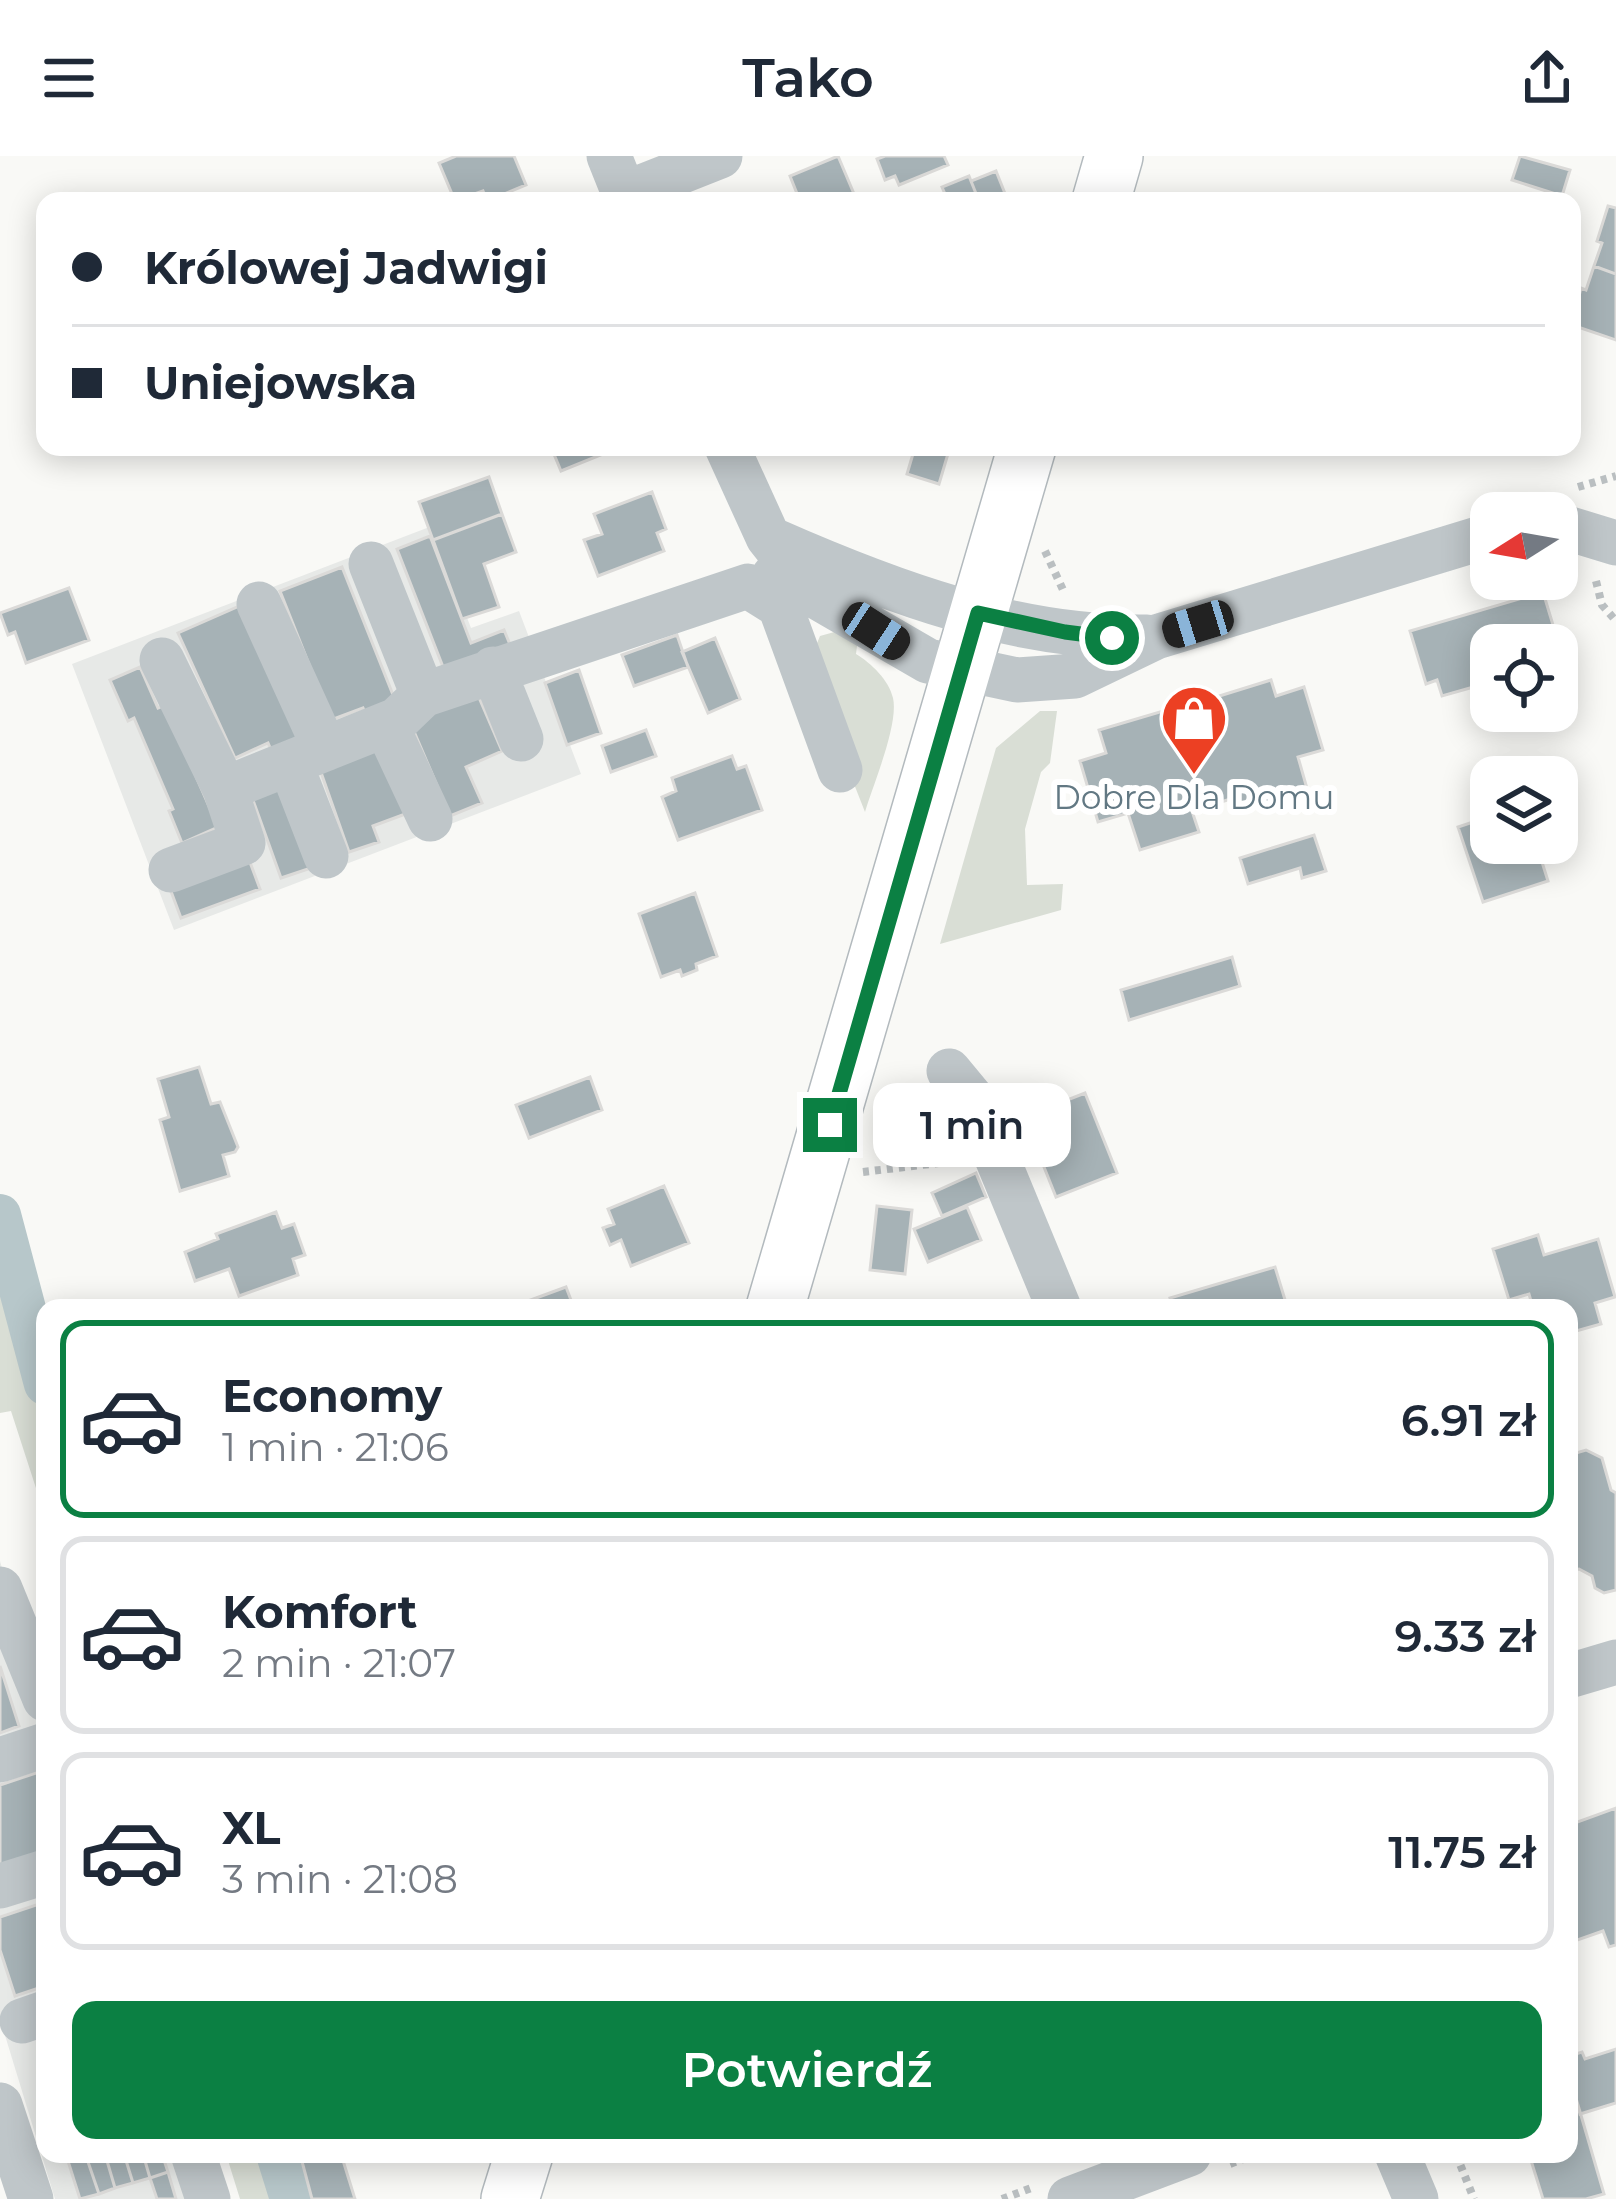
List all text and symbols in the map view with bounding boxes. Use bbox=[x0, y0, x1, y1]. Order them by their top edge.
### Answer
icon: menu bbox=[36, 45, 102, 111]
text: Tako bbox=[742, 45, 874, 111]
icon: share bbox=[1514, 45, 1580, 111]
text: Królowej Jadwigi bbox=[144, 240, 548, 295]
text: Uniejowska bbox=[144, 355, 417, 410]
north arrow bbox=[1470, 492, 1578, 600]
map controls bbox=[1470, 492, 1578, 864]
car bbox=[836, 596, 916, 666]
car bbox=[1158, 596, 1238, 652]
route start bbox=[1085, 611, 1139, 665]
button: locate bbox=[1470, 624, 1578, 732]
shop icon: Dobre Dla Domu bbox=[1159, 683, 1229, 777]
button: layers bbox=[1470, 756, 1578, 864]
place label: Dobre Dla Domu bbox=[1053, 777, 1335, 817]
callout: 1 min bbox=[872, 1083, 1070, 1167]
route end bbox=[803, 1098, 857, 1152]
text: 1 min bbox=[920, 1101, 1024, 1149]
icon: car bbox=[78, 1365, 186, 1473]
text: Economy bbox=[222, 1368, 442, 1423]
text: 6.91 zł bbox=[1401, 1392, 1536, 1447]
text: 1 min · 21:06 bbox=[222, 1423, 449, 1471]
icon: car bbox=[78, 1581, 186, 1689]
text: Komfort bbox=[222, 1584, 417, 1639]
text: 9.33 zł bbox=[1394, 1608, 1536, 1663]
text: 2 min · 21:07 bbox=[222, 1639, 456, 1687]
icon: car bbox=[78, 1797, 186, 1905]
text: XL bbox=[222, 1800, 280, 1855]
text: 11.75 zł bbox=[1388, 1824, 1536, 1879]
text: 3 min · 21:08 bbox=[222, 1855, 458, 1903]
button: Potwierdź bbox=[72, 2001, 1542, 2139]

